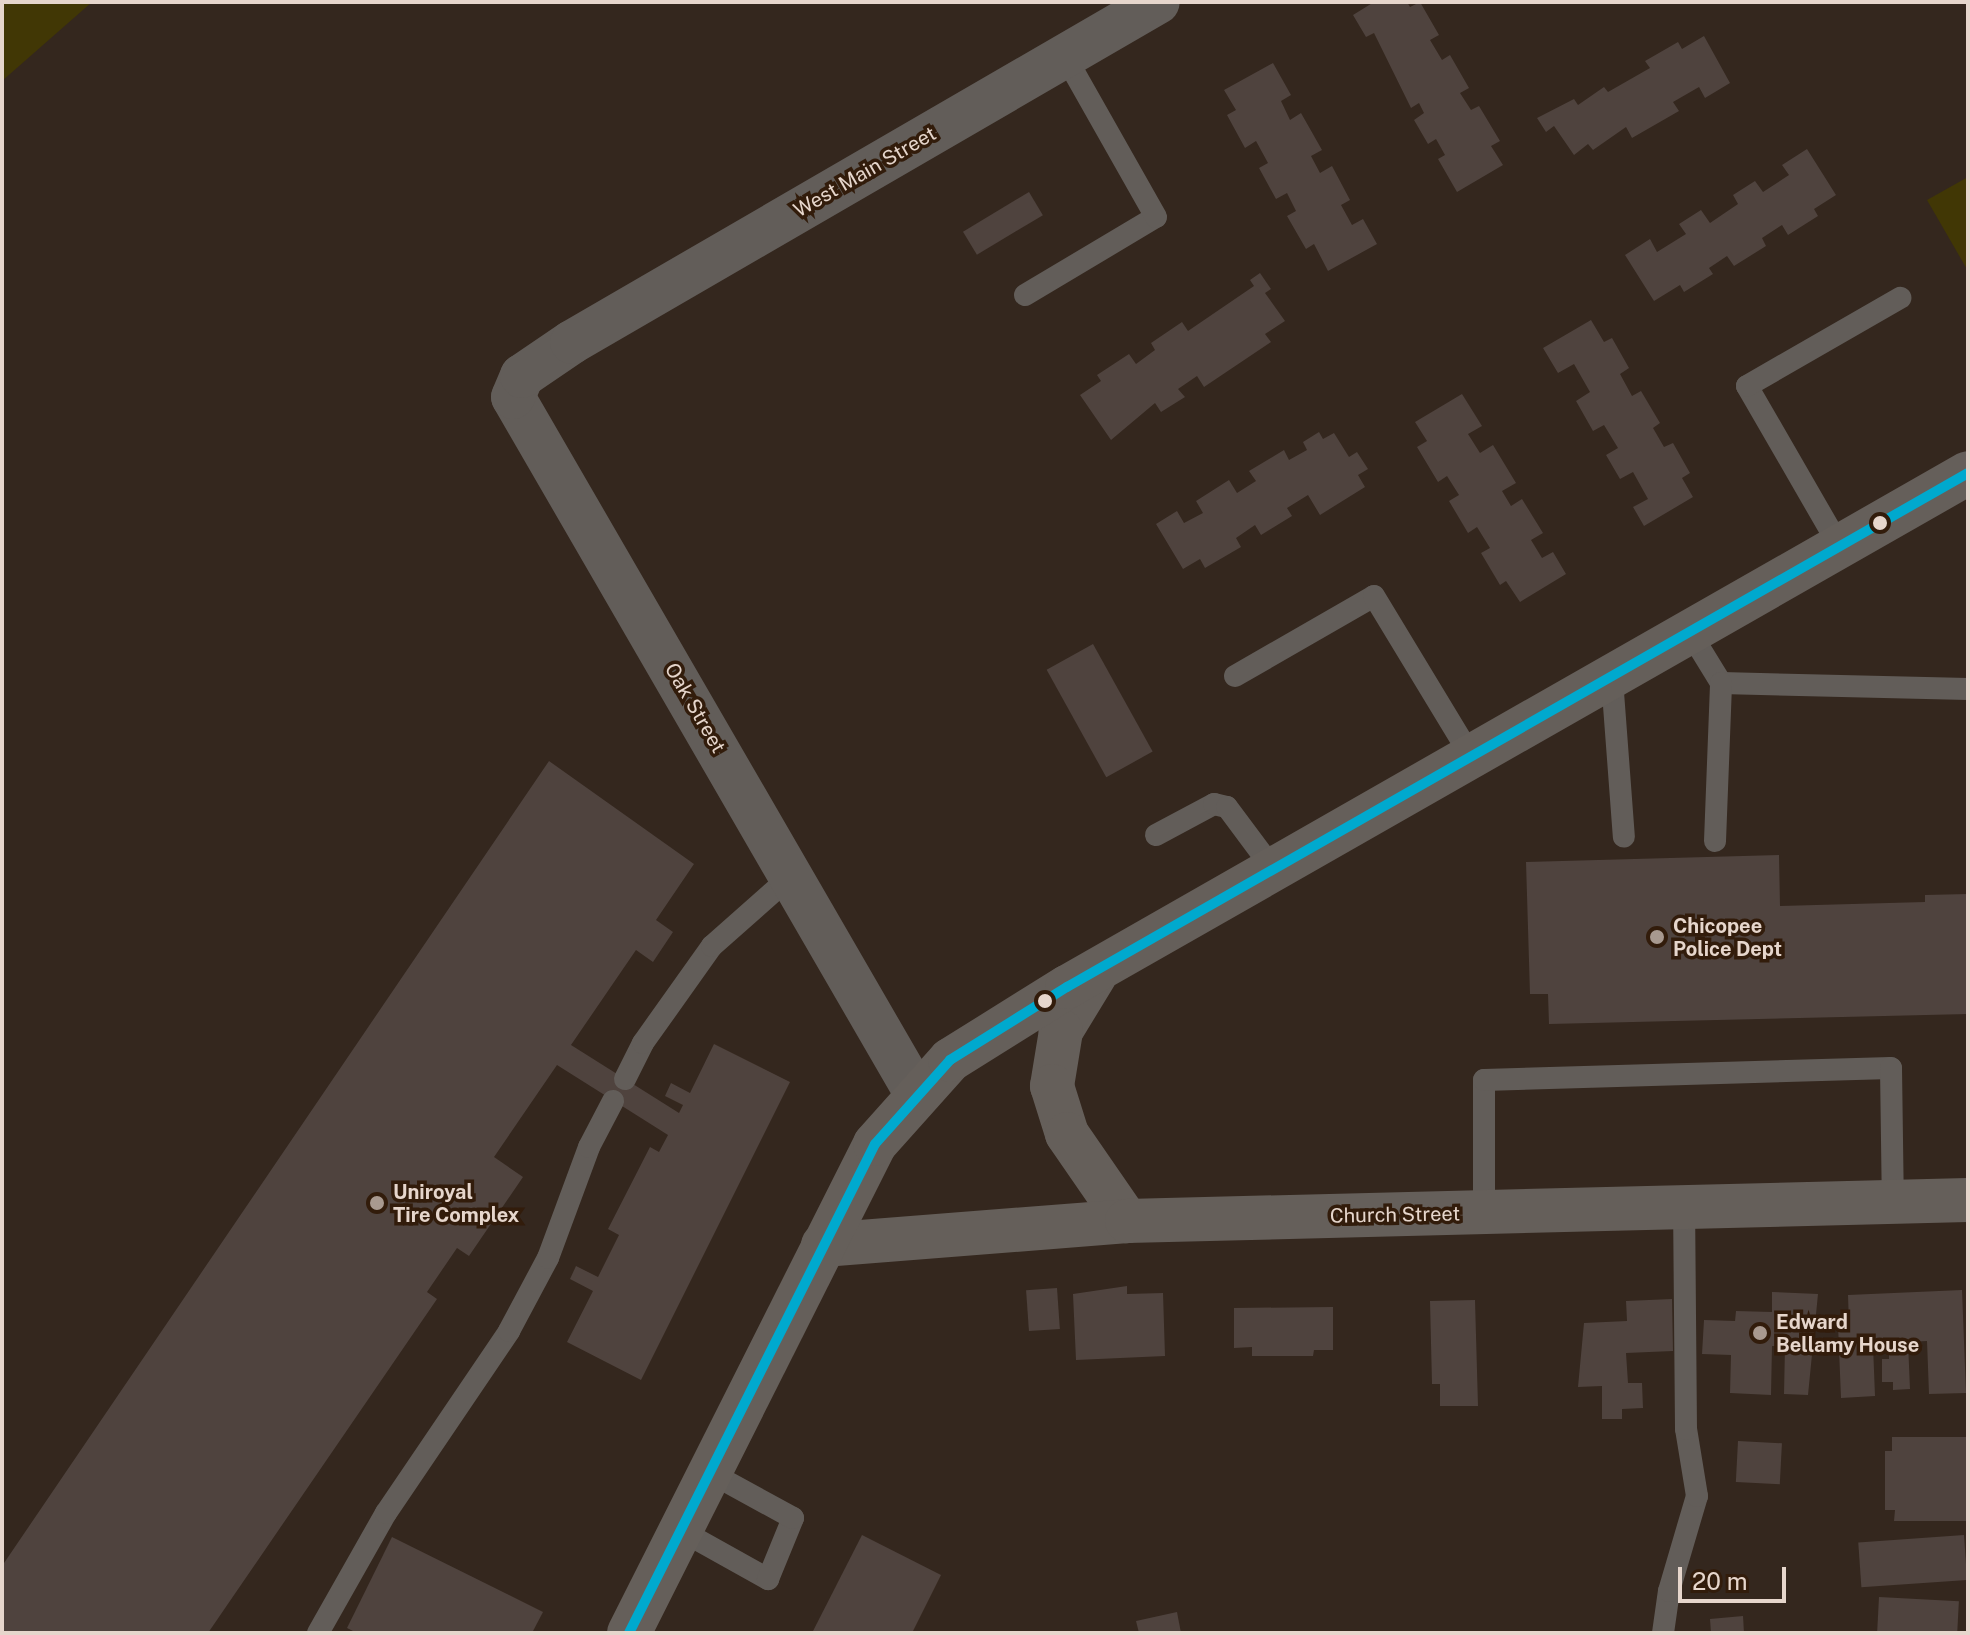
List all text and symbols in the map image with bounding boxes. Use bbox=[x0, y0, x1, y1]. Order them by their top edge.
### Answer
street label: West Main Street bbox=[789, 121, 941, 223]
unlabelled marker bbox=[1872, 515, 1888, 531]
street label: Oak Street bbox=[660, 659, 730, 757]
place label: Chicopee Police Dept bbox=[1673, 914, 1782, 961]
marker: Chicopee Police Dept bbox=[1648, 928, 1666, 946]
unlabelled marker bbox=[1037, 993, 1053, 1009]
place label: Uniroyal Tire Complex bbox=[393, 1180, 519, 1227]
marker: Uniroyal Tire Complex bbox=[368, 1194, 386, 1212]
street label: Church Street bbox=[1330, 1202, 1460, 1228]
place label: Edward Bellamy House bbox=[1776, 1310, 1919, 1357]
marker: Edward Bellamy House bbox=[1751, 1324, 1769, 1342]
scale bar bbox=[1682, 1551, 1790, 1601]
text: 20 m bbox=[1692, 1567, 1748, 1595]

